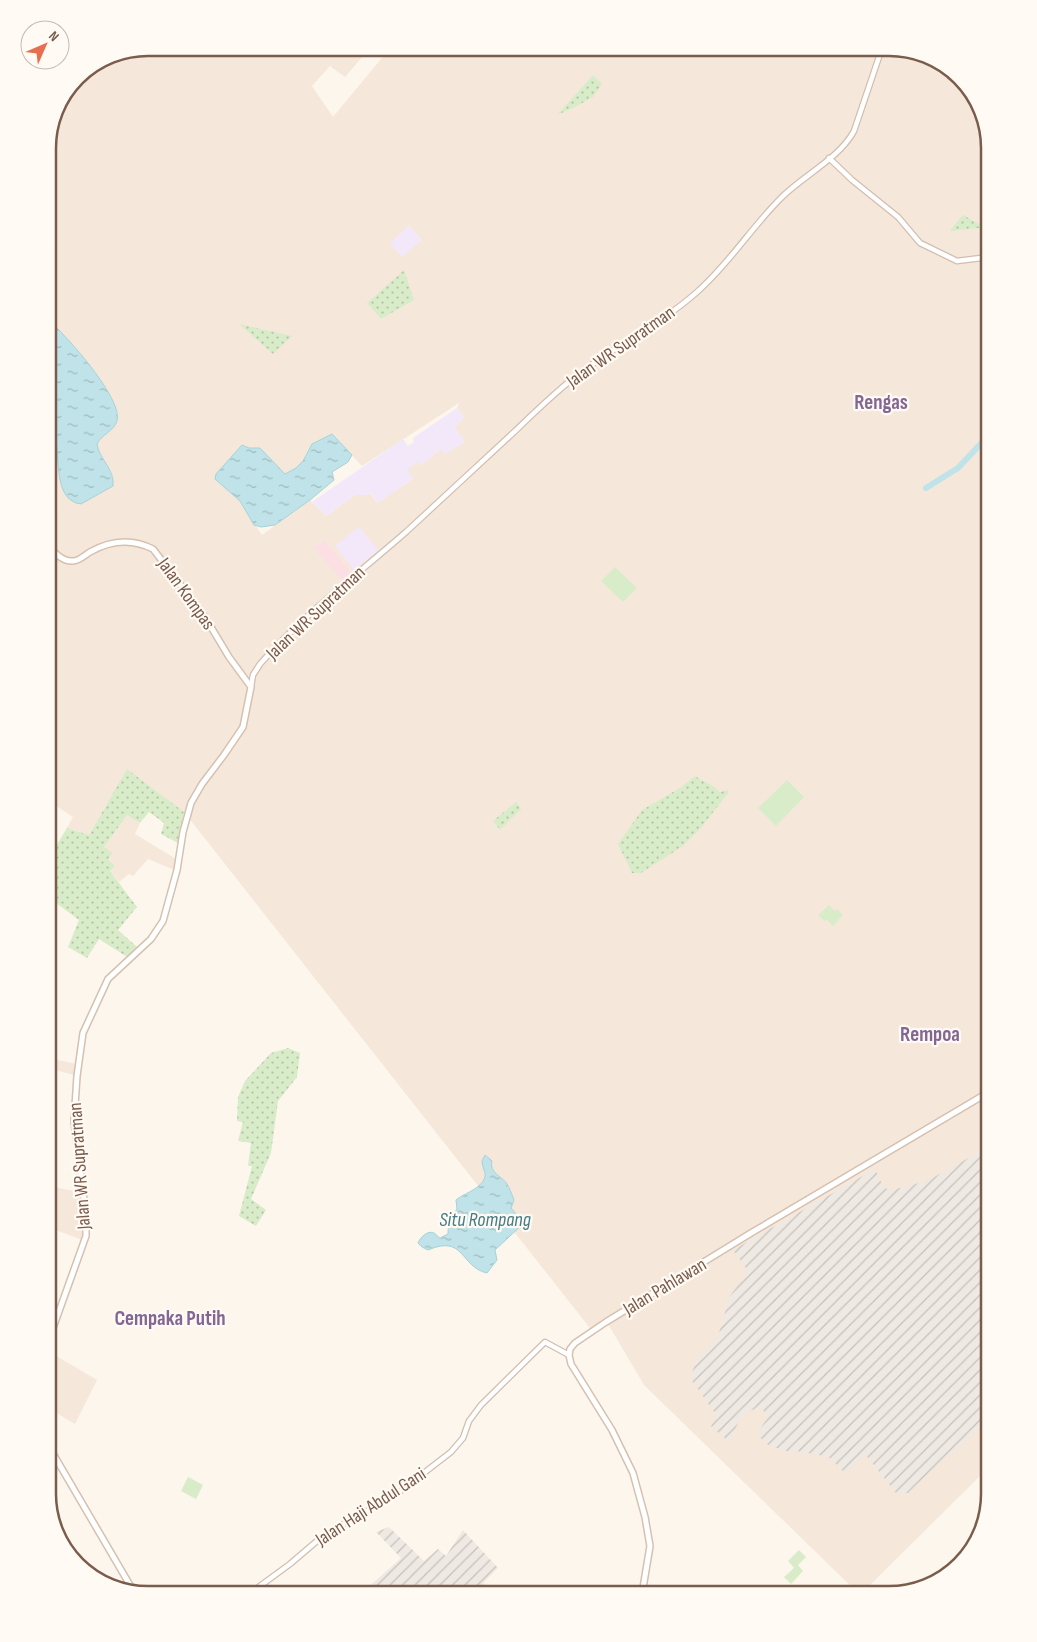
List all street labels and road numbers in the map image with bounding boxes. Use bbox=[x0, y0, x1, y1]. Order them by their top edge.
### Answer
street label: Jalan WR Supratman bbox=[561, 301, 680, 393]
street label: Jalan Kompas bbox=[152, 553, 220, 635]
street label: Jalan WR Supratman bbox=[261, 561, 370, 665]
street label: Jalan WR Supratman bbox=[64, 1102, 96, 1231]
street label: Jalan Pahlawan bbox=[618, 1253, 711, 1321]
street label: Jalan Haji Abdul Gani bbox=[311, 1463, 431, 1552]

